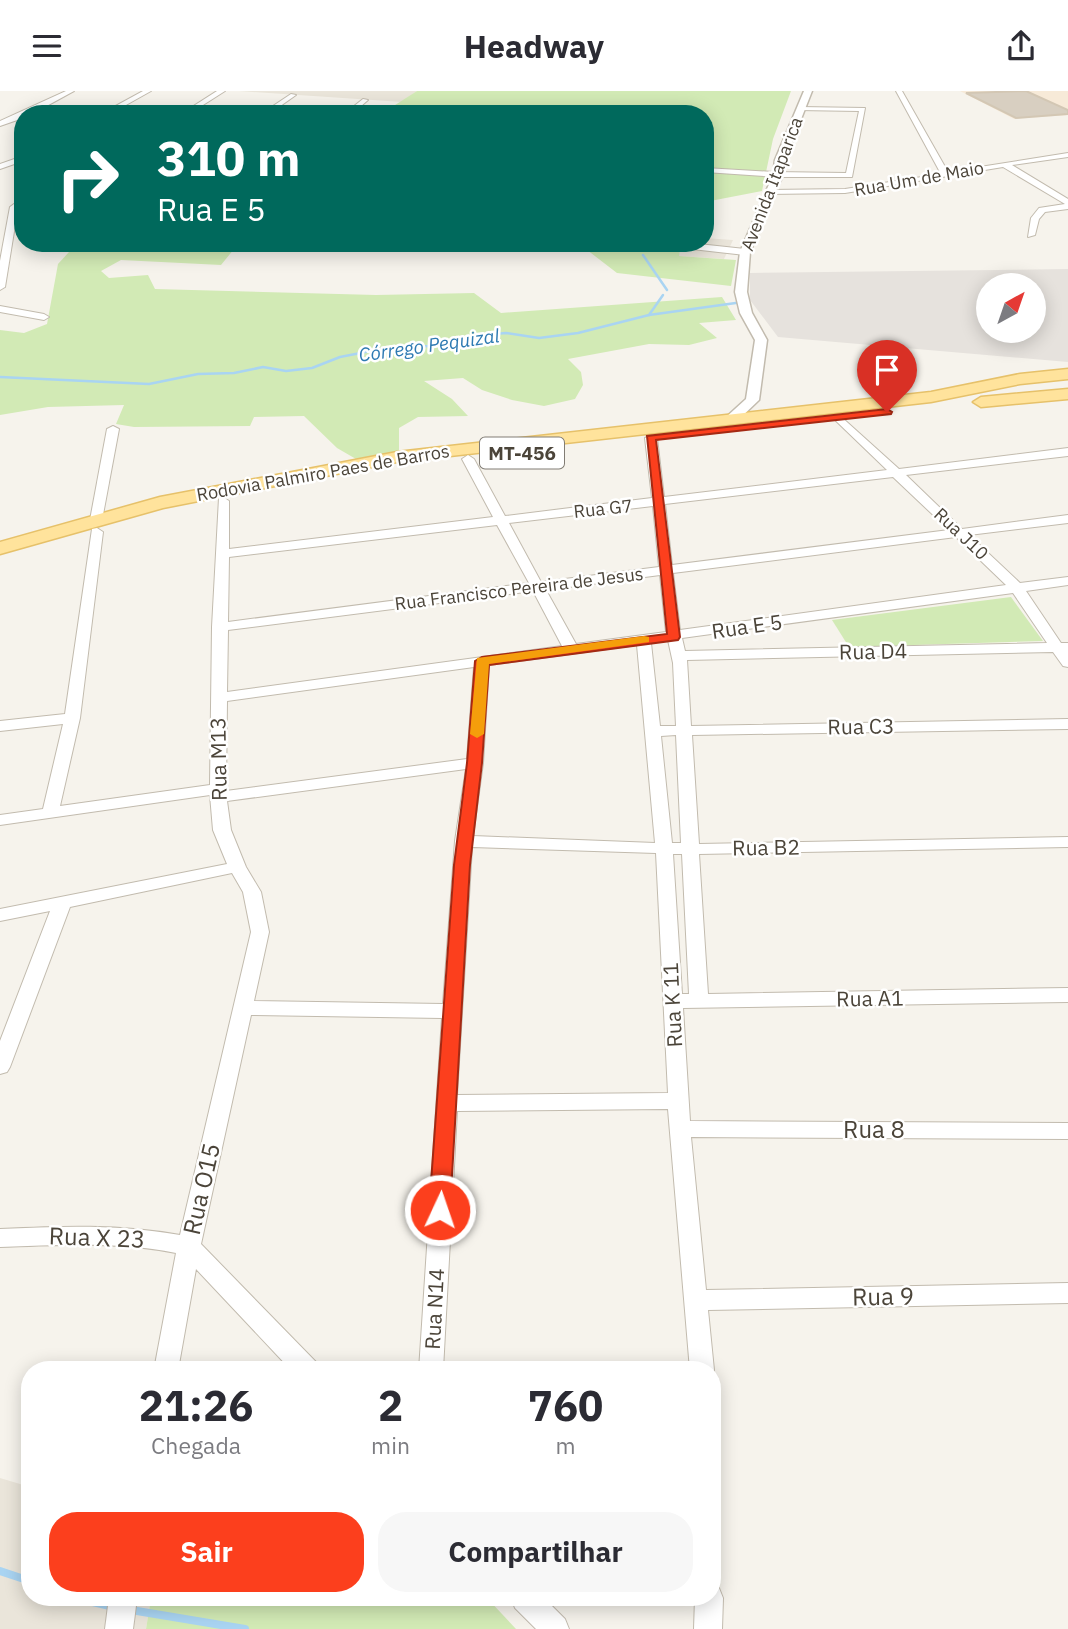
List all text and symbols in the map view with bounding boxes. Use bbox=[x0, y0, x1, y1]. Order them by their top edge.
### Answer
text: Headway bbox=[464, 25, 604, 67]
icon: menu bbox=[28, 27, 66, 65]
icon: share bbox=[1002, 27, 1040, 65]
street label: Avenida Itaparica bbox=[735, 113, 808, 254]
text: 310 m bbox=[157, 126, 301, 189]
icon: right bbox=[42, 133, 133, 224]
street label: Rua Um de Maio bbox=[852, 156, 985, 201]
text: Rua E 5 bbox=[157, 188, 266, 230]
north arrow bbox=[976, 273, 1046, 343]
map controls bbox=[976, 273, 1046, 343]
water label: Córrego Pequizal bbox=[357, 323, 501, 367]
pin bbox=[857, 340, 917, 412]
icon: arrive bbox=[868, 351, 906, 389]
road number: MT-456 bbox=[480, 437, 564, 469]
street label: Rodovia Palmiro Paes de Barros bbox=[195, 439, 451, 506]
street label: Rua G7 bbox=[572, 494, 633, 523]
street label: Rua J10 bbox=[929, 503, 993, 565]
street label: Rua Francisco Pereira de Jesus bbox=[393, 562, 645, 615]
street label: Rua E 5 bbox=[710, 607, 784, 645]
street label: Rua D4 bbox=[839, 636, 907, 666]
street label: Rua C3 bbox=[827, 711, 895, 741]
street label: Rua M13 bbox=[203, 717, 233, 801]
street label: Rua B2 bbox=[732, 832, 800, 862]
street label: Rua K 11 bbox=[656, 962, 688, 1048]
street label: Rua A1 bbox=[836, 983, 904, 1013]
street label: Rua 8 bbox=[843, 1113, 905, 1145]
street label: Rua O15 bbox=[175, 1140, 227, 1238]
position arrow bbox=[403, 1173, 477, 1247]
street label: Rua X 23 bbox=[48, 1219, 146, 1255]
street label: Rua N14 bbox=[418, 1267, 450, 1350]
street label: Rua 9 bbox=[852, 1279, 914, 1313]
text: 21:26 bbox=[139, 1378, 253, 1433]
text: 2 bbox=[378, 1378, 403, 1433]
text: 760 bbox=[528, 1378, 603, 1433]
text: Chegada bbox=[151, 1430, 241, 1460]
text: min bbox=[371, 1430, 410, 1460]
text: m bbox=[555, 1430, 576, 1460]
button: Sair bbox=[49, 1512, 364, 1592]
button: Compartilhar bbox=[378, 1512, 693, 1592]

